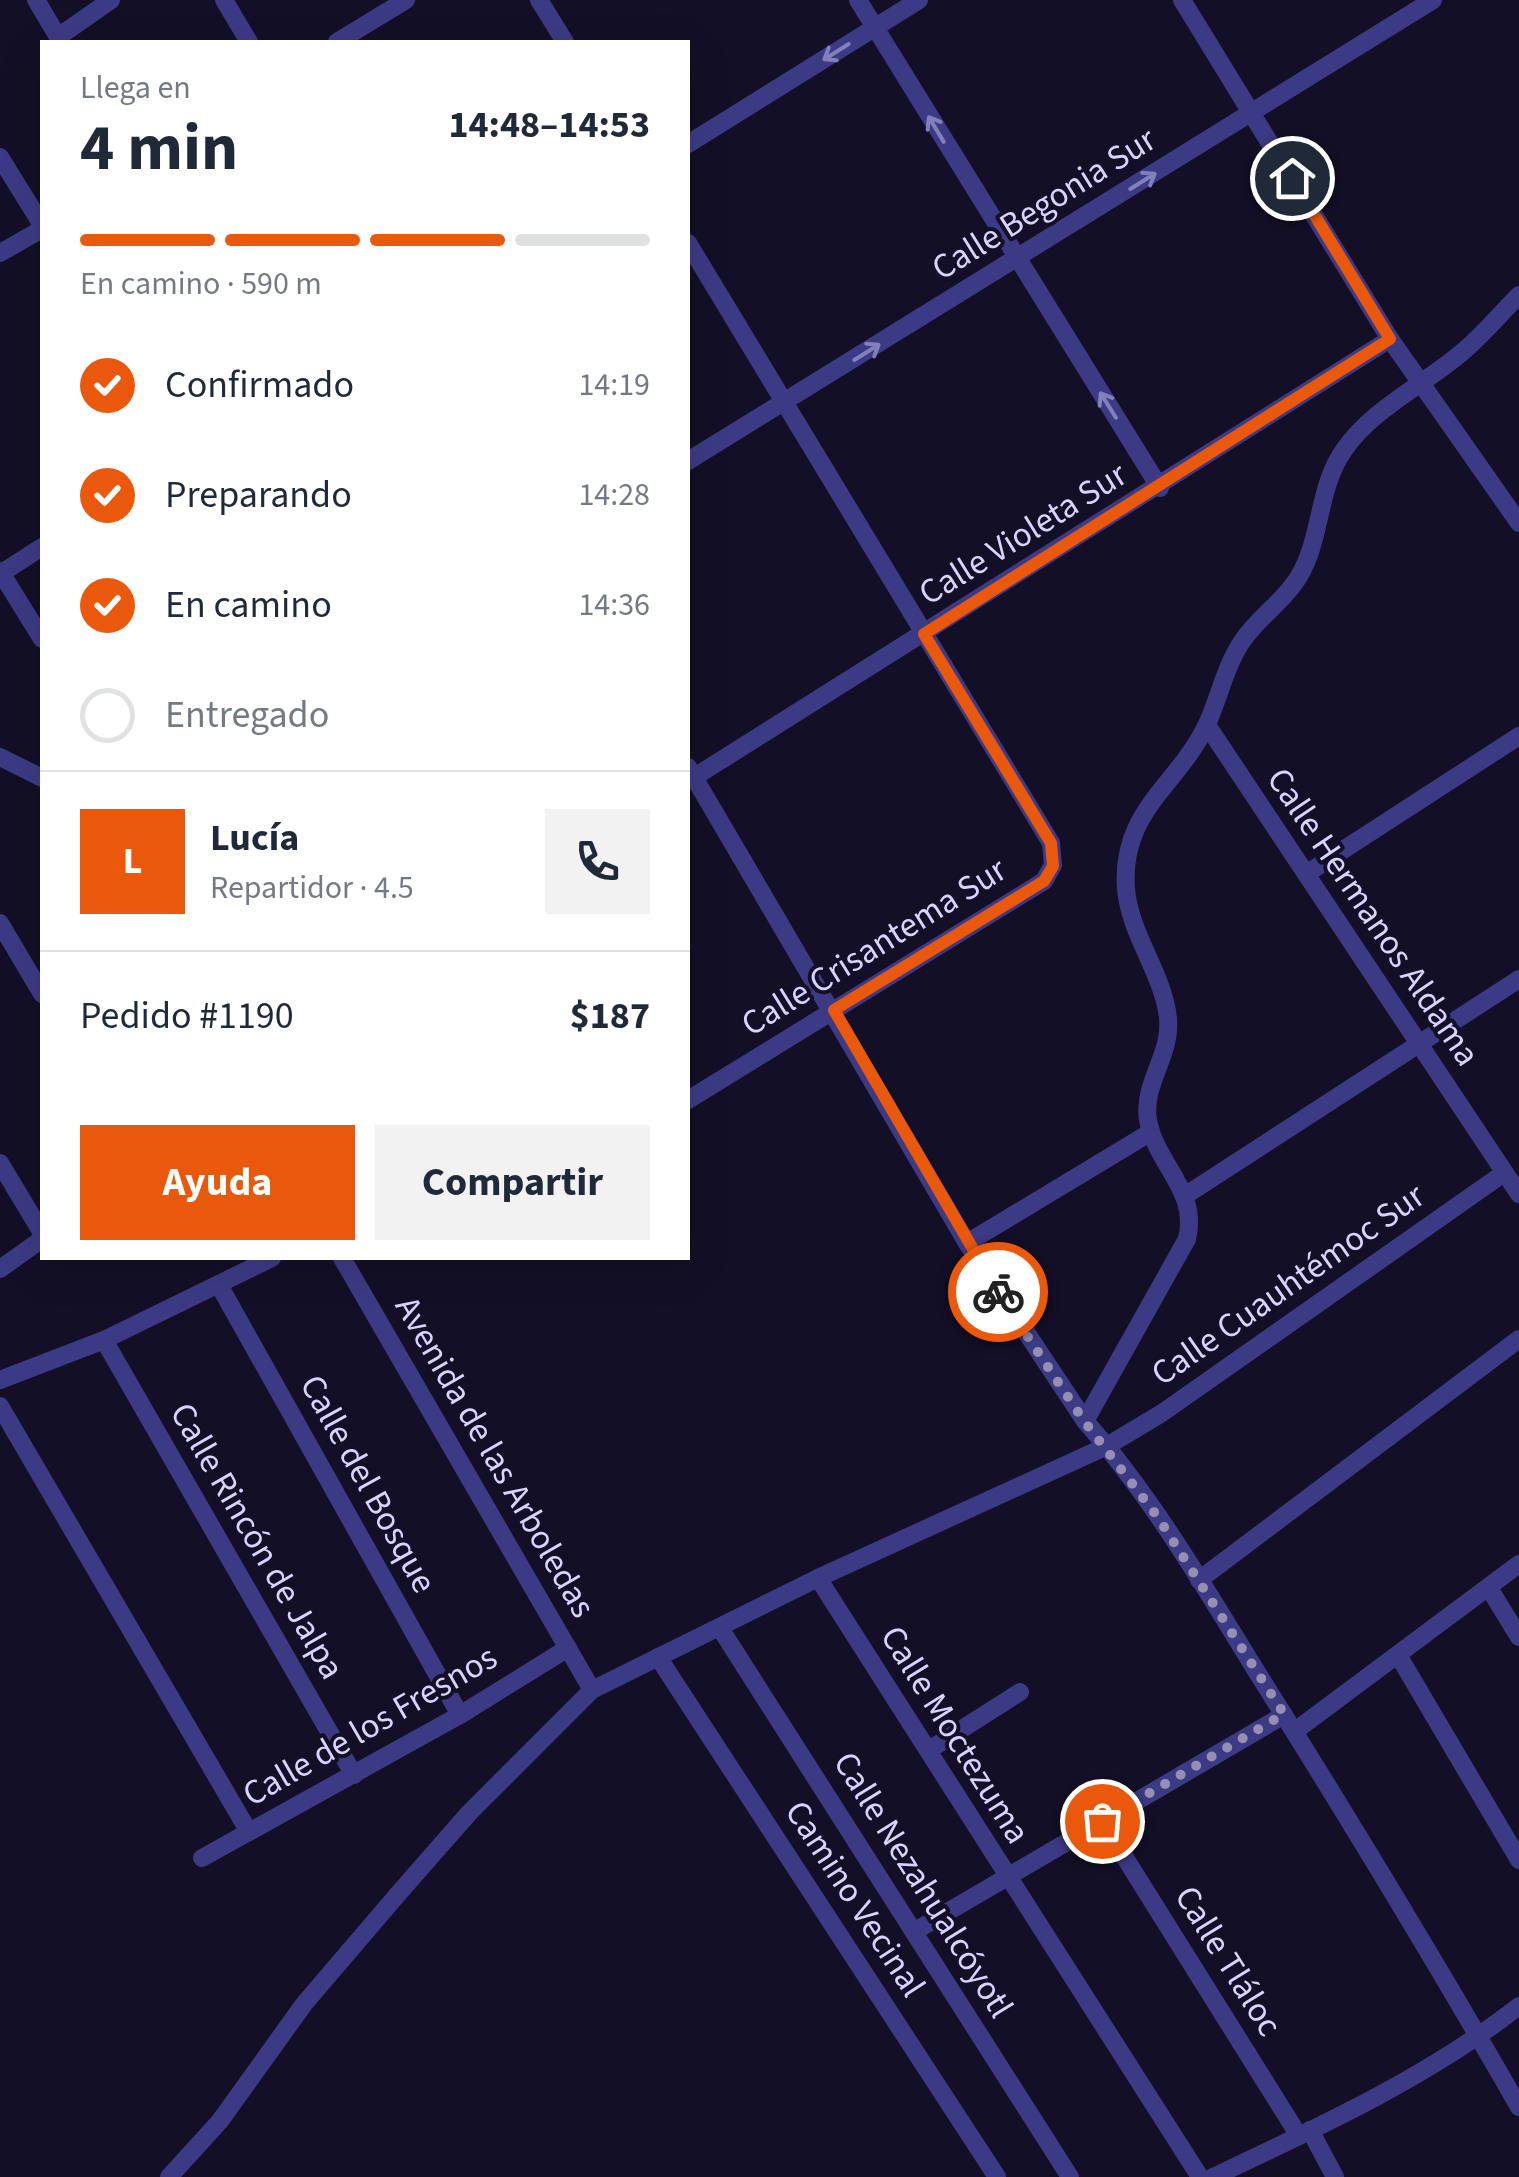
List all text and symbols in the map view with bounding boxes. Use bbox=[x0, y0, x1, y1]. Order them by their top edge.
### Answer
one-way arrow bbox=[822, 41, 851, 62]
text: Llega en bbox=[80, 65, 191, 111]
text: 14:48–14:53 bbox=[448, 98, 650, 152]
text: 4 min bbox=[80, 102, 238, 195]
street label: Calle Begonia Sur bbox=[922, 115, 1166, 293]
one-way arrow bbox=[926, 115, 947, 144]
pin bbox=[1250, 136, 1335, 221]
icon: home bbox=[1265, 151, 1320, 206]
one-way arrow bbox=[1128, 171, 1157, 191]
text: En camino · 590 m bbox=[80, 261, 322, 307]
one-way arrow bbox=[852, 342, 881, 363]
icon: check bbox=[80, 358, 135, 413]
text: Confirmado bbox=[165, 358, 354, 412]
text: 14:19 bbox=[578, 362, 650, 408]
one-way arrow bbox=[1098, 391, 1118, 420]
street label: Calle Violeta Sur bbox=[909, 450, 1137, 618]
icon: check bbox=[80, 468, 135, 523]
text: Preparando bbox=[165, 468, 352, 522]
text: 14:28 bbox=[578, 472, 650, 518]
icon: check bbox=[80, 578, 135, 633]
text: En camino bbox=[165, 578, 332, 632]
text: 14:36 bbox=[578, 582, 650, 628]
text: Entregado bbox=[165, 688, 329, 742]
street label: Calle Hermanos Aldama bbox=[1254, 758, 1492, 1076]
button: phone bbox=[545, 809, 650, 914]
text: Lucía bbox=[210, 811, 299, 865]
text: L bbox=[123, 834, 142, 888]
street label: Calle Crisantema Sur bbox=[732, 845, 1017, 1049]
text: Repartidor · 4.5 bbox=[210, 865, 414, 911]
text: Pedido #1190 bbox=[80, 989, 294, 1043]
text: $187 bbox=[570, 989, 650, 1043]
button: Ayuda bbox=[80, 1125, 355, 1240]
button: Compartir bbox=[375, 1125, 650, 1240]
street label: Calle Cuauhtémoc Sur bbox=[1141, 1171, 1436, 1398]
courier bbox=[948, 1242, 1048, 1342]
icon: bike bbox=[971, 1265, 1026, 1320]
street label: Avenida de las Arboledas bbox=[382, 1287, 608, 1627]
street label: Calle del Bosque bbox=[287, 1366, 449, 1602]
street label: Calle Rincón de Jalpa bbox=[157, 1394, 357, 1688]
street label: Calle Moctezuma bbox=[868, 1616, 1042, 1854]
street label: Calle de los Fresnos bbox=[234, 1633, 506, 1819]
street label: Calle Nezahualcóyotl bbox=[821, 1742, 1025, 2028]
pin bbox=[1060, 1779, 1145, 1864]
street label: Camino Vecinal bbox=[773, 1791, 937, 2007]
icon: bag bbox=[1075, 1794, 1130, 1849]
street label: Calle Tláloc bbox=[1162, 1876, 1294, 2046]

